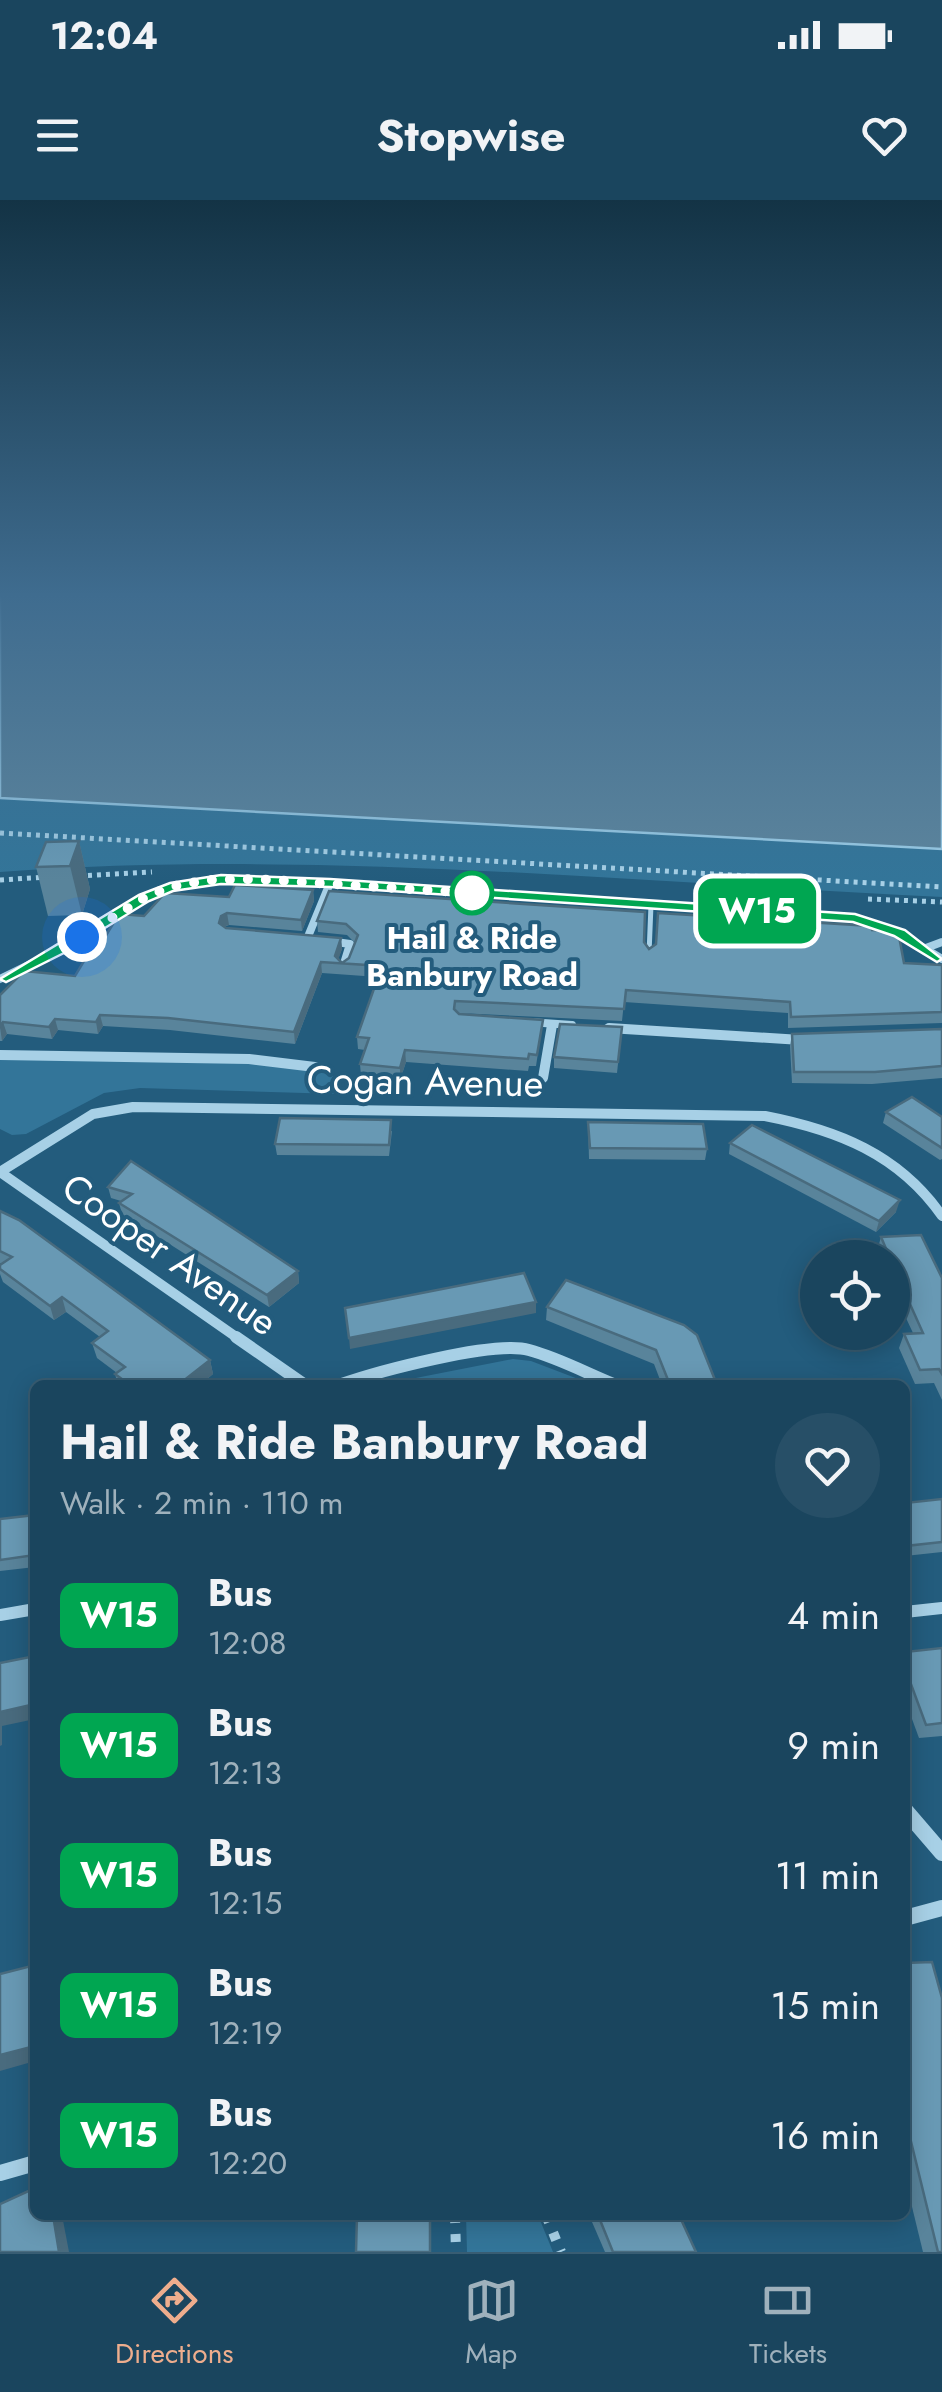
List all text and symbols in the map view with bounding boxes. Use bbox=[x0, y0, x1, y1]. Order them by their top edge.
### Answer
text: 12:04 bbox=[50, 8, 158, 63]
text: Stopwise bbox=[376, 103, 566, 168]
icon: menu bbox=[30, 108, 85, 163]
icon: heart bbox=[857, 108, 912, 163]
marker: Hail & Ride Banbury Road bbox=[451, 872, 493, 914]
line badge: W15 bbox=[700, 878, 814, 944]
text: W15 bbox=[718, 886, 796, 936]
your location bbox=[57, 912, 107, 962]
place label: Hail & Ride Banbury Road bbox=[366, 915, 578, 998]
street label: Cogan Avenue bbox=[306, 1051, 544, 1111]
street label: Cooper Avenue bbox=[51, 1159, 289, 1349]
map controls bbox=[800, 1240, 910, 1350]
button: locate bbox=[800, 1240, 910, 1350]
text: Hail & Ride Banbury Road bbox=[60, 1408, 649, 1477]
button: heart bbox=[775, 1413, 880, 1518]
text: Walk · 2 min · 110 m bbox=[60, 1480, 343, 1526]
text: Bus bbox=[208, 1565, 272, 1620]
text: 4 min bbox=[787, 1588, 880, 1643]
text: W15 bbox=[80, 1590, 158, 1640]
text: 12:08 bbox=[208, 1620, 287, 1666]
text: Bus bbox=[208, 1695, 272, 1750]
text: 9 min bbox=[787, 1718, 880, 1773]
text: W15 bbox=[80, 1720, 158, 1770]
text: 12:13 bbox=[208, 1750, 282, 1796]
text: Bus bbox=[208, 1825, 272, 1880]
text: 11 min bbox=[775, 1848, 880, 1903]
text: W15 bbox=[80, 1850, 158, 1900]
text: 12:15 bbox=[208, 1880, 282, 1926]
text: Bus bbox=[208, 1955, 272, 2010]
text: 15 min bbox=[771, 1978, 880, 2033]
text: W15 bbox=[80, 1980, 158, 2030]
text: 12:19 bbox=[208, 2010, 283, 2056]
text: Bus bbox=[208, 2085, 272, 2140]
text: 16 min bbox=[770, 2108, 880, 2163]
text: W15 bbox=[80, 2110, 158, 2160]
text: 12:20 bbox=[208, 2140, 287, 2186]
tab: Directions bbox=[115, 2273, 234, 2374]
tab: Map bbox=[464, 2273, 519, 2374]
tab: Tickets bbox=[749, 2273, 827, 2374]

